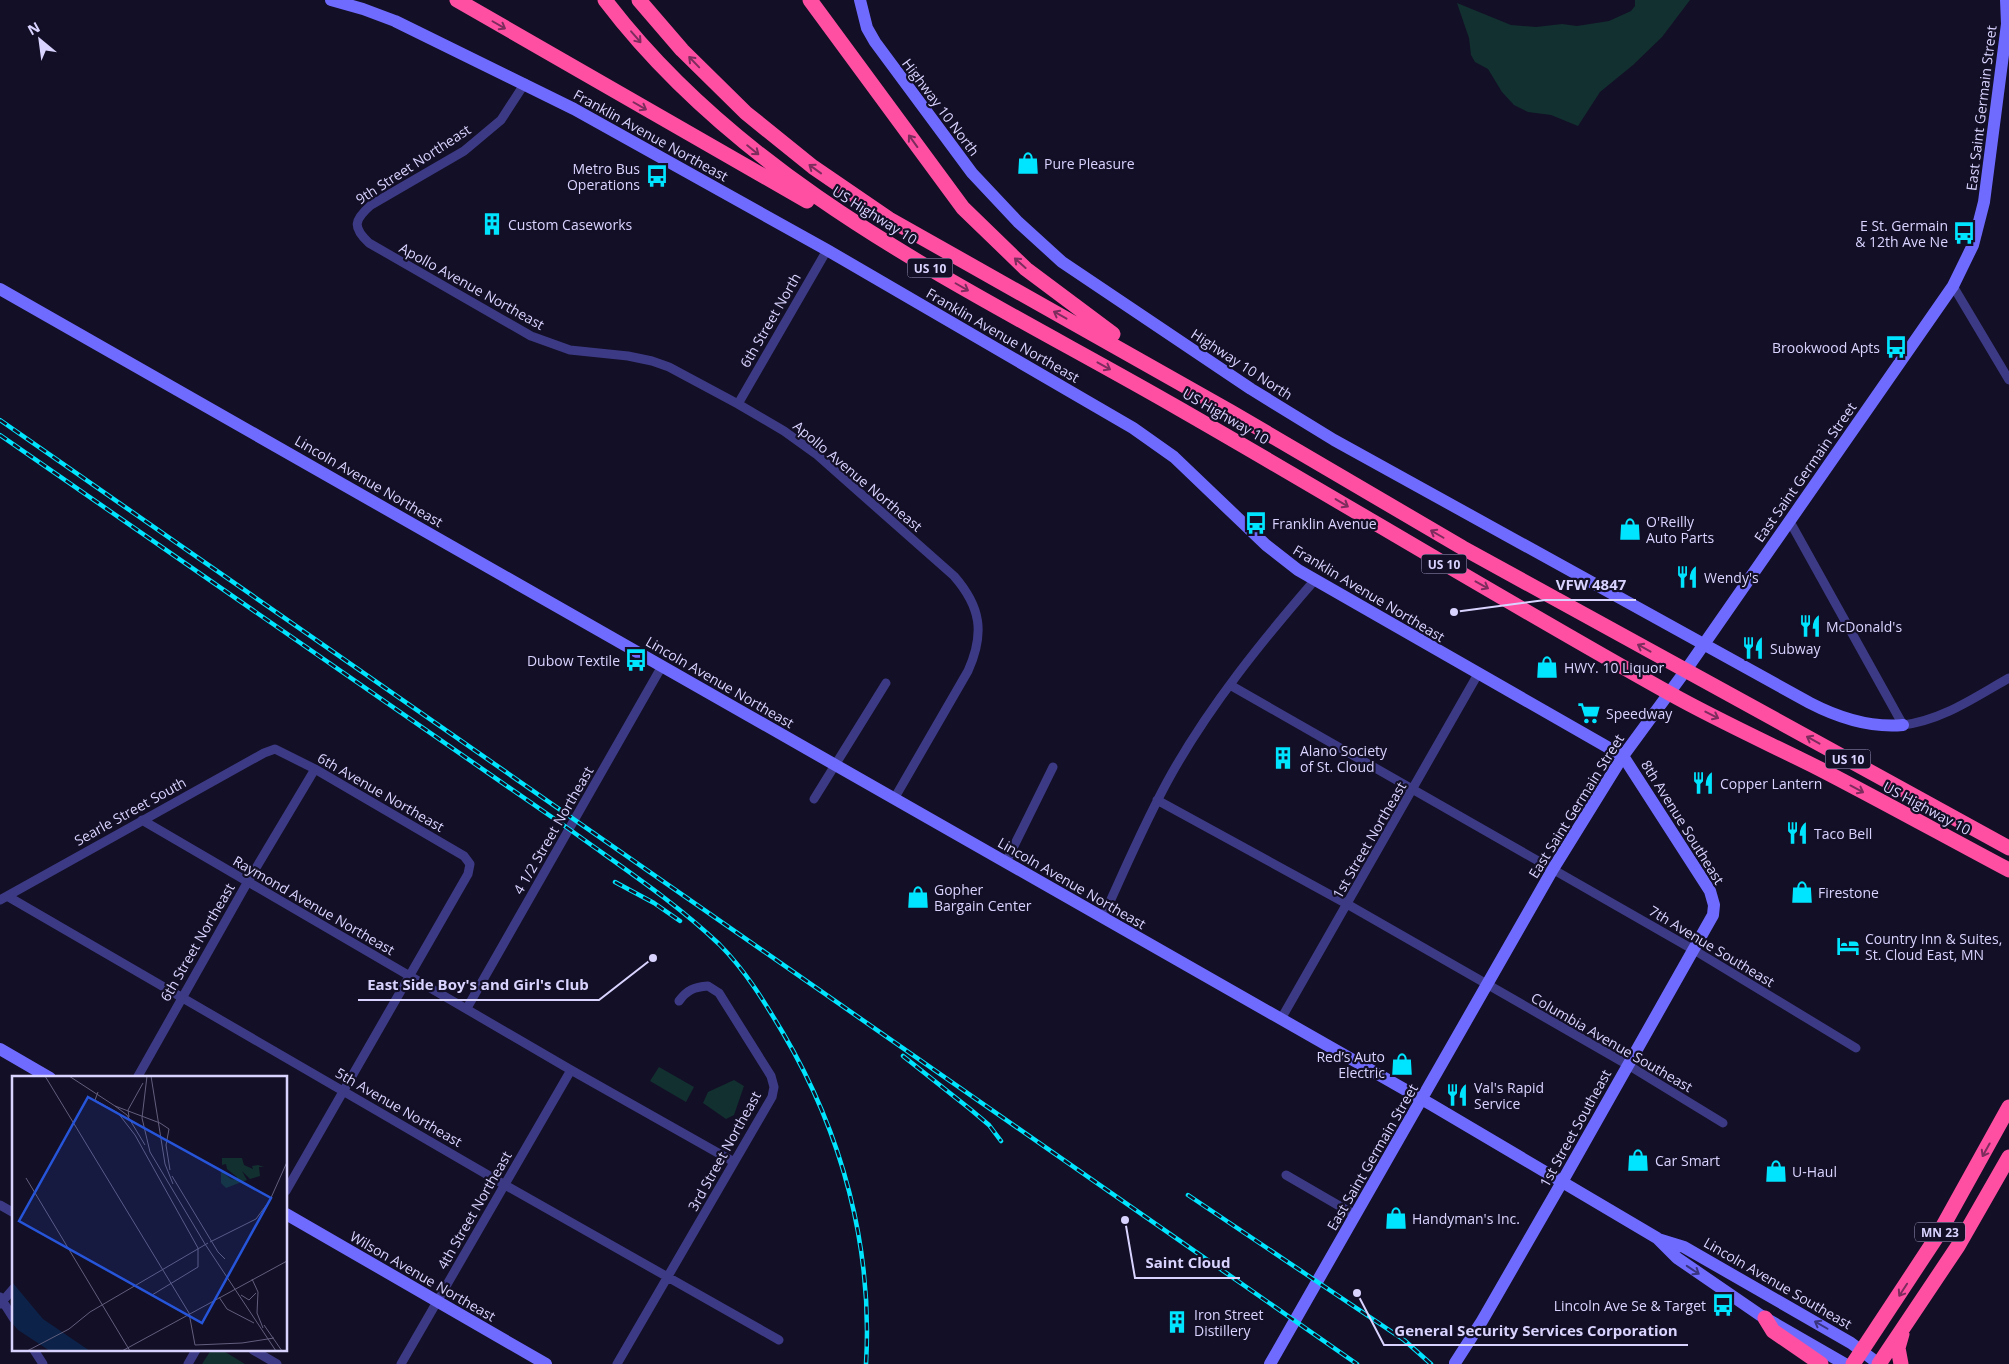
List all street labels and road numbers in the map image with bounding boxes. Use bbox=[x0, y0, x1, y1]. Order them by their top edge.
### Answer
street label: East Saint Germain Street bbox=[1961, 24, 2001, 192]
street label: Highway 10 North bbox=[898, 54, 984, 160]
street label: Franklin Avenue Northeast bbox=[570, 85, 732, 185]
street label: 9th Street Northeast bbox=[352, 120, 474, 208]
street label: US Highway 10 bbox=[829, 181, 921, 249]
street label: Apollo Avenue Northeast bbox=[396, 238, 548, 334]
road number: US 10 bbox=[908, 258, 952, 278]
street label: 6th Street North bbox=[735, 269, 805, 371]
street label: Franklin Avenue Northeast bbox=[923, 283, 1083, 387]
street label: Highway 10 North bbox=[1188, 324, 1296, 404]
street label: US Highway 10 bbox=[1179, 384, 1273, 448]
street label: East Saint Germain Street bbox=[1749, 398, 1861, 546]
street label: Apollo Avenue Northeast bbox=[789, 416, 927, 536]
street label: Lincoln Avenue Northeast bbox=[291, 431, 447, 531]
street label: Franklin Avenue Northeast bbox=[1290, 540, 1448, 646]
road number: US 10 bbox=[1422, 554, 1466, 574]
street label: Lincoln Avenue Northeast bbox=[642, 632, 798, 732]
street label: East Saint Germain Street bbox=[1524, 730, 1628, 882]
street label: 6th Avenue Northeast bbox=[314, 748, 448, 836]
road number: US 10 bbox=[1826, 750, 1870, 769]
street label: 8th Avenue Southeast bbox=[1637, 756, 1729, 888]
street label: 4 1/2 Street Northeast bbox=[509, 763, 597, 897]
street label: Searle Street South bbox=[71, 772, 189, 850]
street label: US Highway 10 bbox=[1880, 777, 1974, 839]
street label: 1st Street Northeast bbox=[1328, 778, 1410, 902]
street label: Lincoln Avenue Northeast bbox=[994, 833, 1150, 933]
street label: Raymond Avenue Northeast bbox=[230, 851, 398, 959]
street label: 6th Street Northeast bbox=[155, 879, 239, 1005]
street label: 7th Avenue Southeast bbox=[1646, 901, 1778, 991]
street label: Columbia Avenue Southeast bbox=[1528, 988, 1696, 1096]
street label: 5th Avenue Northeast bbox=[332, 1063, 466, 1151]
street label: 1st Street Southeast bbox=[1535, 1066, 1615, 1190]
street label: East Saint Germain Street bbox=[1322, 1080, 1422, 1234]
street label: 3rd Street Northeast bbox=[683, 1088, 765, 1214]
street label: 4th Street Northeast bbox=[432, 1147, 516, 1273]
road number: MN 23 bbox=[1915, 1222, 1965, 1242]
street label: Wilson Avenue Northeast bbox=[347, 1226, 499, 1326]
street label: Lincoln Avenue Southeast bbox=[1700, 1233, 1856, 1333]

